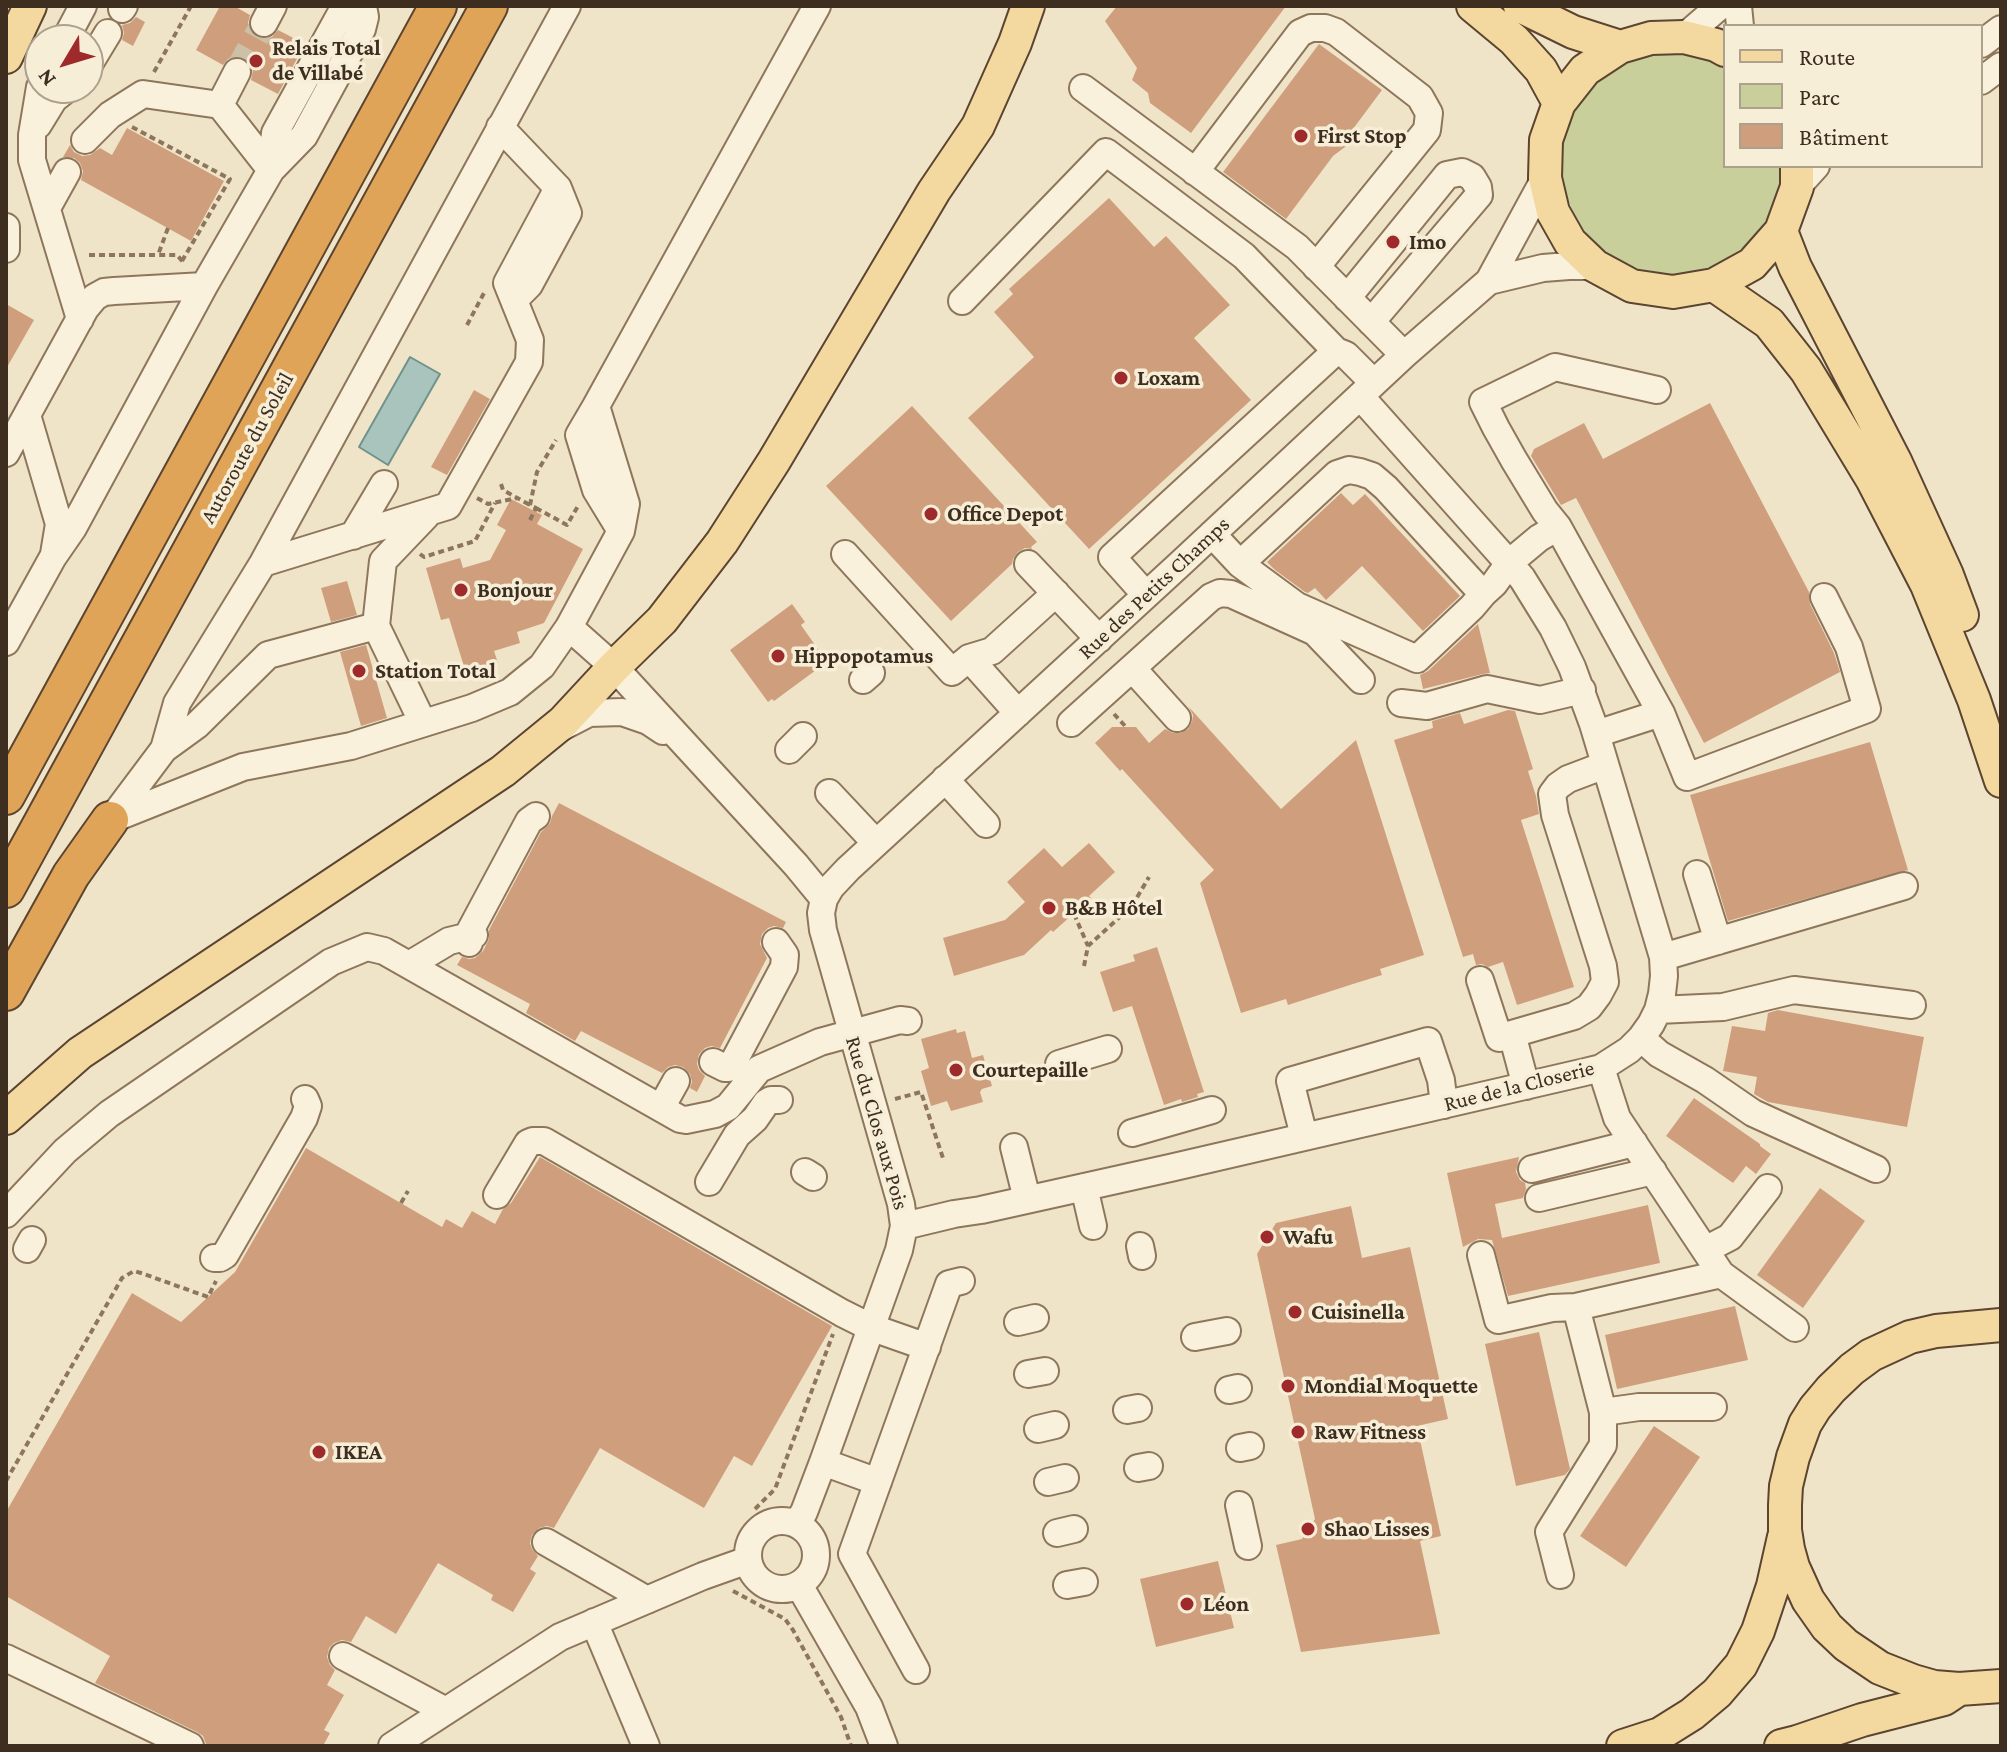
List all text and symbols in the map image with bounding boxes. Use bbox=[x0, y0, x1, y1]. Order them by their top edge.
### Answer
north arrow bbox=[24, 24, 104, 104]
legend bbox=[1723, 24, 1983, 168]
place label: Relais Total de Villabé bbox=[272, 35, 381, 86]
text: Route bbox=[1799, 43, 1855, 70]
marker: Relais Total de Villabé bbox=[247, 52, 265, 70]
text: N bbox=[32, 64, 61, 91]
text: Parc bbox=[1799, 83, 1840, 110]
place label: First Stop bbox=[1317, 123, 1407, 149]
text: Bâtiment bbox=[1799, 123, 1888, 150]
marker: First Stop bbox=[1292, 127, 1310, 145]
place label: Imo bbox=[1409, 229, 1446, 255]
marker: Imo bbox=[1384, 233, 1402, 251]
place label: Loxam bbox=[1137, 365, 1200, 391]
street label: Autoroute du Soleil bbox=[195, 368, 299, 528]
marker: Loxam bbox=[1112, 369, 1130, 387]
place label: Office Depot bbox=[947, 501, 1063, 527]
marker: Office Depot bbox=[922, 505, 940, 523]
street label: Rue des Petits Champs bbox=[1073, 511, 1235, 665]
place label: Bonjour bbox=[477, 577, 553, 603]
marker: Bonjour bbox=[452, 581, 470, 599]
place label: Hippopotamus bbox=[794, 643, 933, 669]
marker: Hippopotamus bbox=[769, 647, 787, 665]
place label: Station Total bbox=[375, 658, 496, 684]
marker: Station Total bbox=[350, 662, 368, 680]
place label: B&B Hôtel bbox=[1065, 895, 1163, 921]
marker: B&B Hôtel bbox=[1040, 899, 1058, 917]
street label: Rue du Clos aux Pois bbox=[840, 1033, 914, 1213]
street label: Rue de la Closerie bbox=[1441, 1055, 1597, 1117]
place label: Courtepaille bbox=[972, 1057, 1088, 1083]
marker: Courtepaille bbox=[947, 1061, 965, 1079]
place label: Wafu bbox=[1283, 1224, 1333, 1250]
marker: Wafu bbox=[1258, 1228, 1276, 1246]
place label: Cuisinella bbox=[1311, 1299, 1405, 1325]
marker: Cuisinella bbox=[1286, 1303, 1304, 1321]
place label: Mondial Moquette bbox=[1304, 1373, 1478, 1399]
marker: Mondial Moquette bbox=[1279, 1377, 1297, 1395]
place label: Raw Fitness bbox=[1314, 1419, 1426, 1445]
marker: Raw Fitness bbox=[1289, 1423, 1307, 1441]
place label: IKEA bbox=[335, 1439, 382, 1465]
marker: IKEA bbox=[310, 1443, 328, 1461]
place label: Shao Lisses bbox=[1324, 1516, 1429, 1542]
marker: Shao Lisses bbox=[1299, 1520, 1317, 1538]
place label: Léon bbox=[1203, 1591, 1249, 1617]
marker: Léon bbox=[1178, 1595, 1196, 1613]

